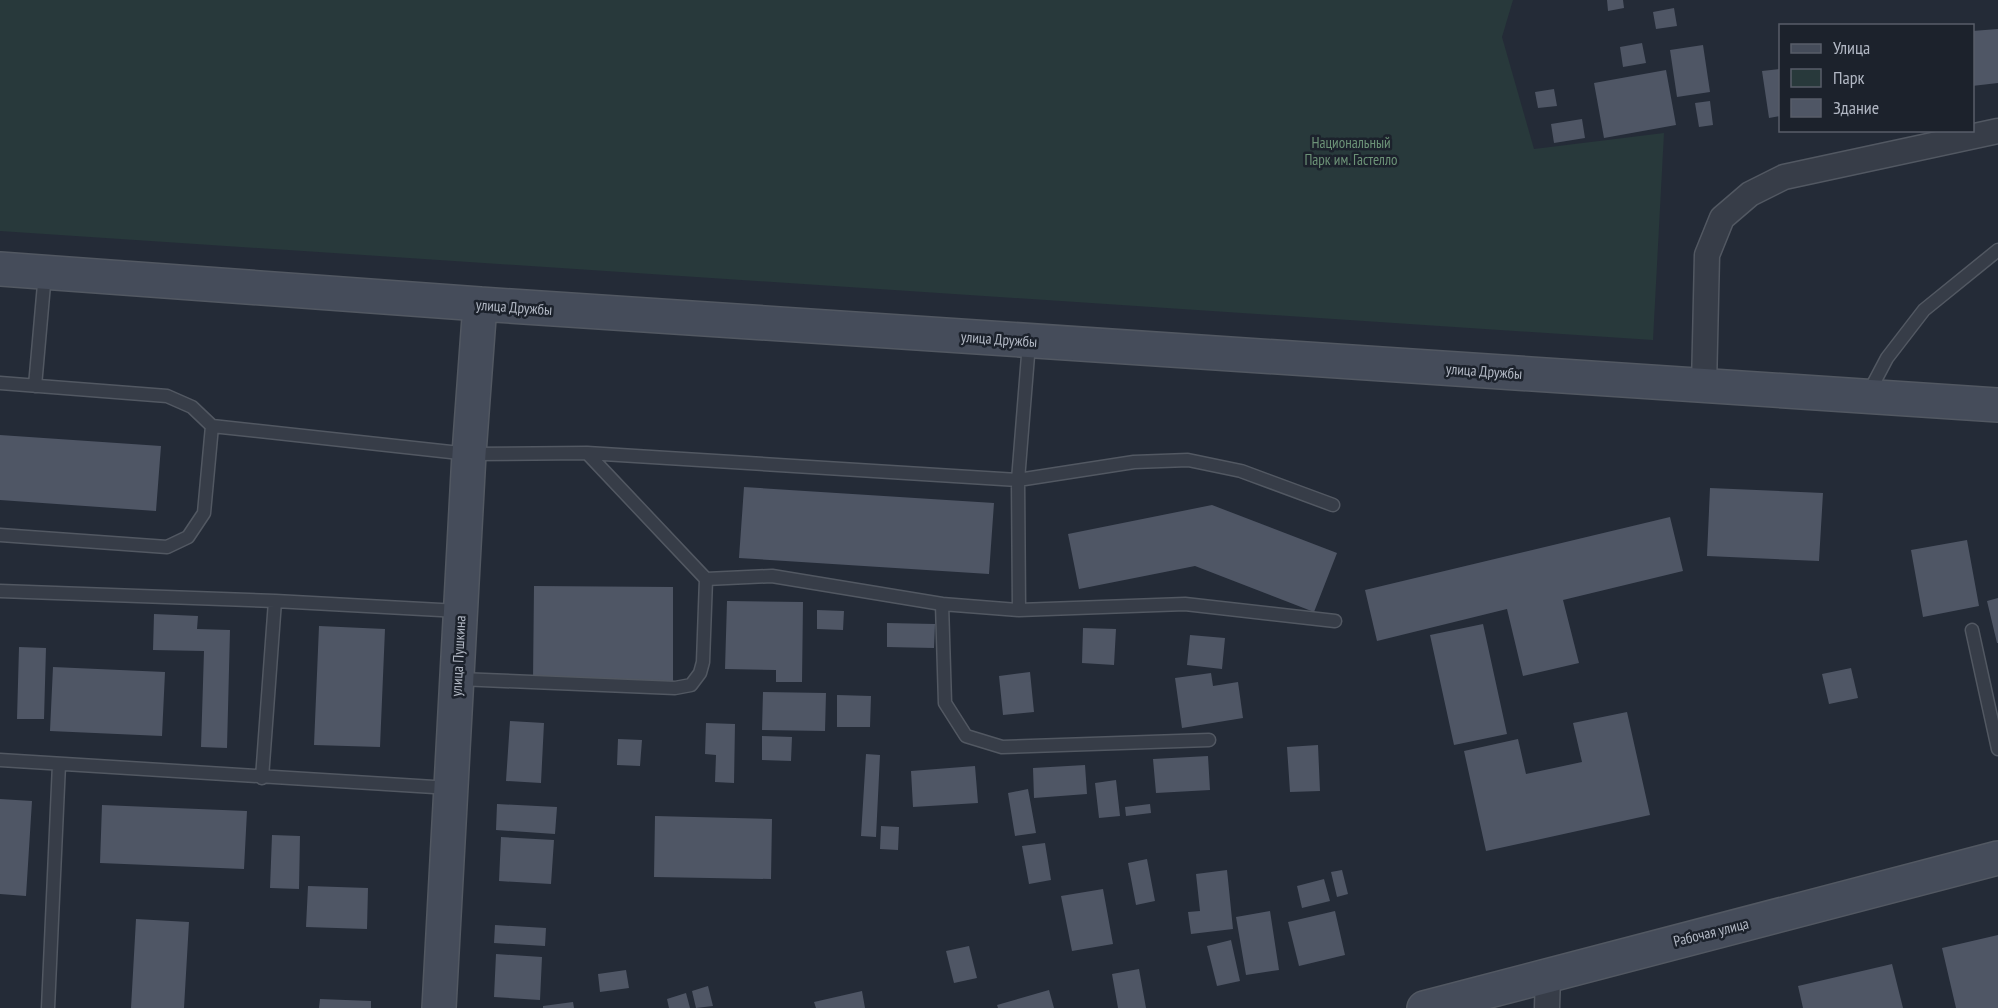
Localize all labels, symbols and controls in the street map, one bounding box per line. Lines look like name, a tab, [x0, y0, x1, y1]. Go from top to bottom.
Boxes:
legend	[1779, 24, 1974, 132]
text: Улица	[1833, 36, 1870, 59]
text: Парк	[1833, 66, 1864, 89]
text: Здание	[1833, 96, 1879, 119]
park label: Национальный Парк им. Гастелло	[1304, 133, 1398, 169]
street label: улица Дружбы	[475, 295, 553, 319]
street label: улица Дружбы	[960, 327, 1038, 351]
street label: улица Дружбы	[1445, 359, 1523, 383]
street label: улица Пушкина	[446, 615, 470, 697]
street label: Рабочая улица	[1671, 913, 1751, 951]

